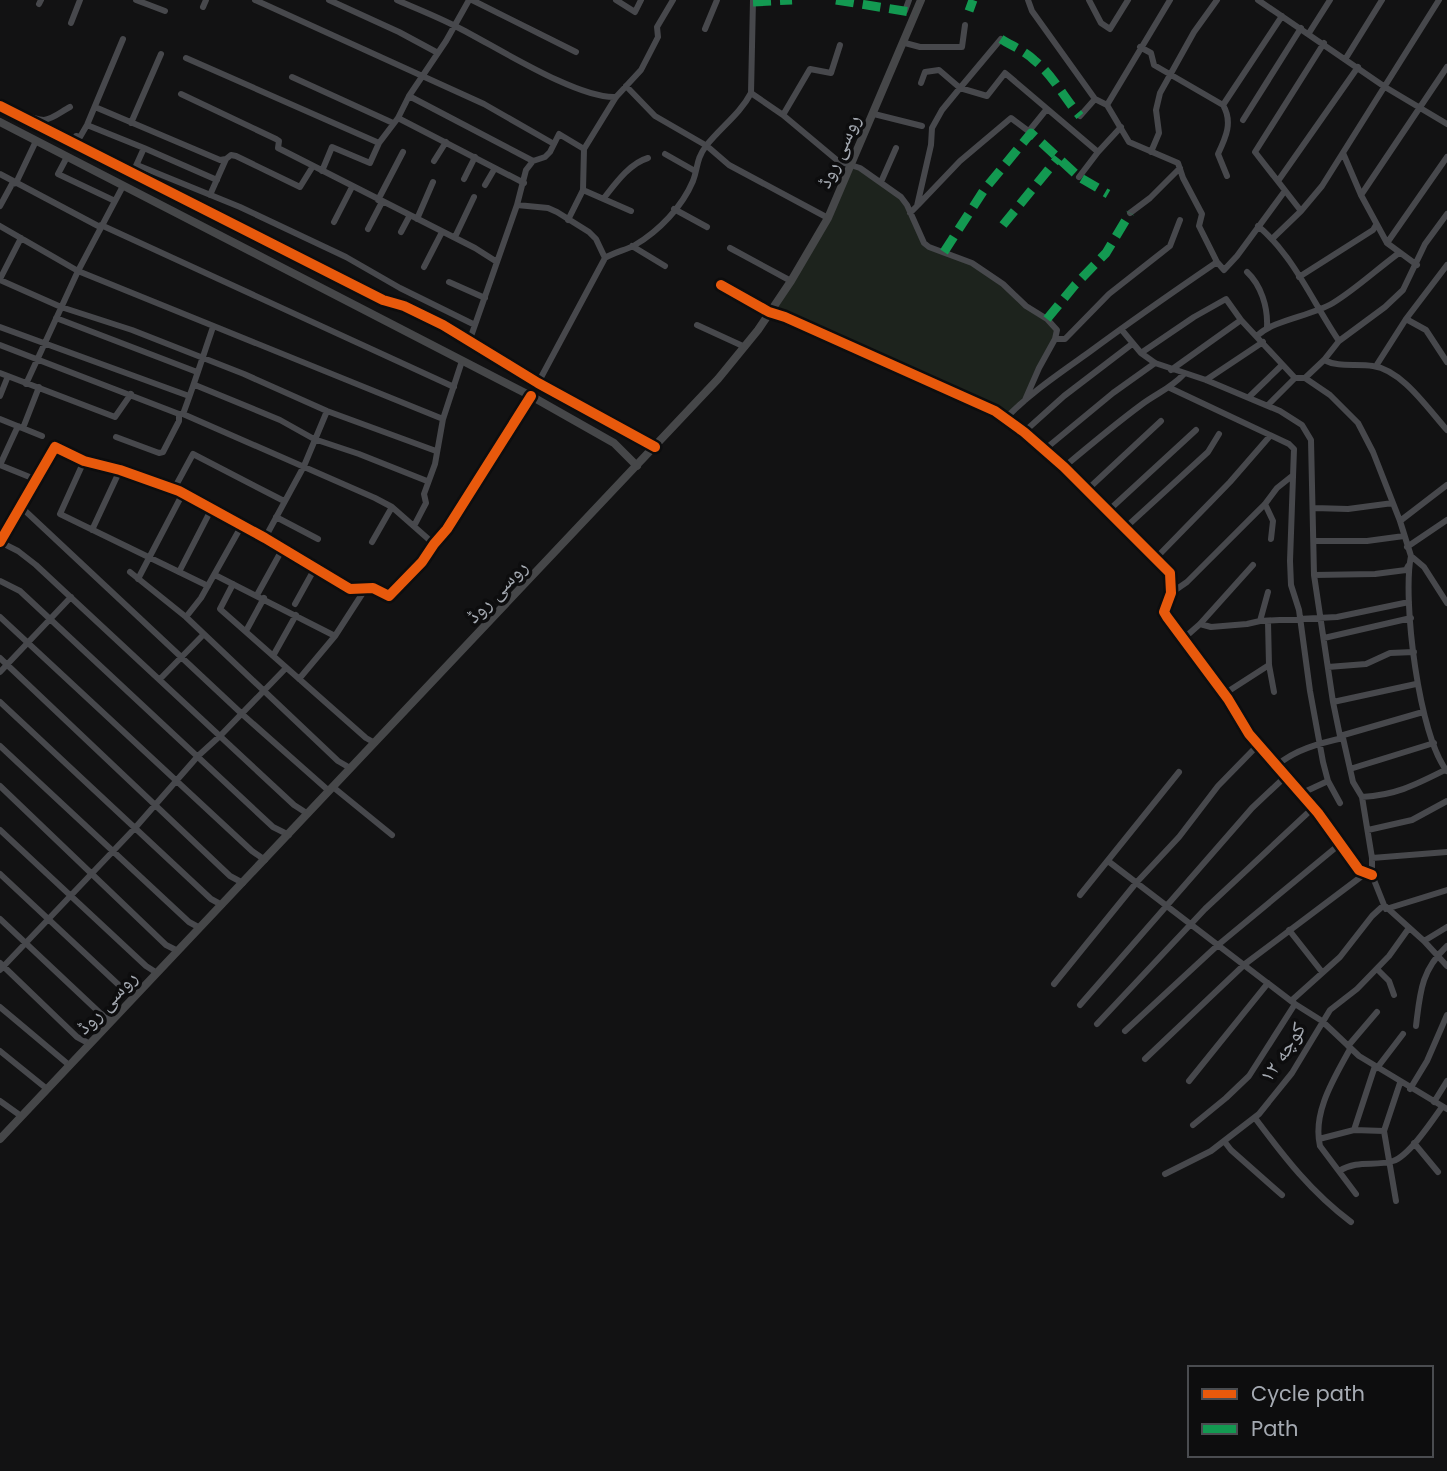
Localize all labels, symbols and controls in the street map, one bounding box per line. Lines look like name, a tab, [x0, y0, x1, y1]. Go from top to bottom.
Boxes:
street label: روسی روڈ	[809, 109, 867, 193]
street label: روسی روڈ	[458, 553, 534, 629]
street label: روسی روڈ	[69, 963, 143, 1041]
street label: کوچه ۱۲	[1252, 1016, 1312, 1088]
legend	[1188, 1366, 1433, 1457]
text: Cycle path	[1251, 1379, 1365, 1408]
text: Path	[1251, 1414, 1298, 1443]

